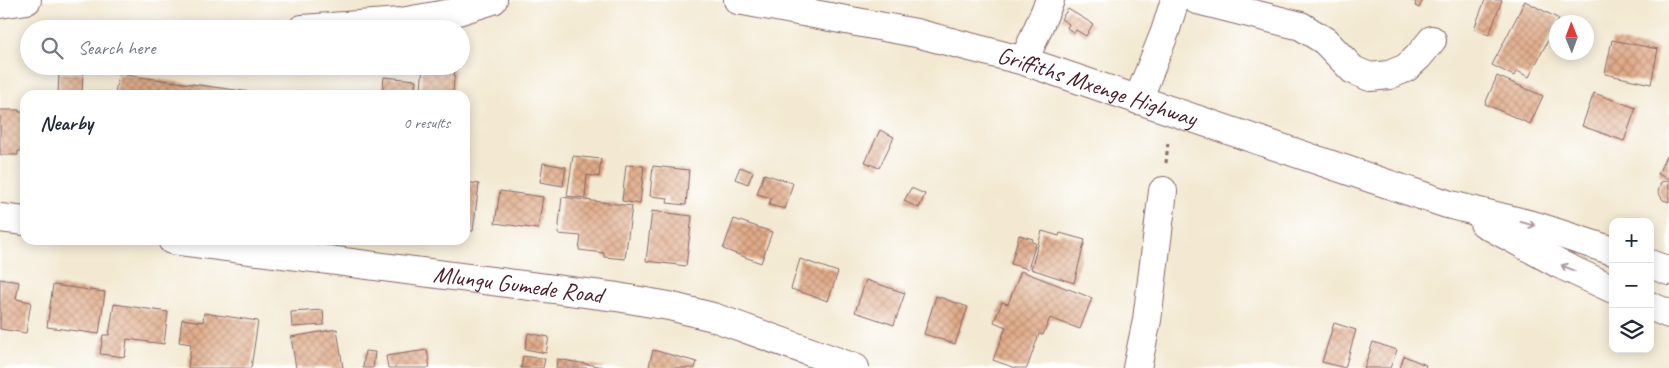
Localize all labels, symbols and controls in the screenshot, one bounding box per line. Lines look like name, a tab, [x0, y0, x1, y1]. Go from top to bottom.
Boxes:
north arrow	[1549, 15, 1594, 60]
search box	[20, 20, 470, 75]
icon: search	[38, 34, 66, 62]
text: Search here	[78, 36, 155, 60]
street label: Griffiths Mxenge Highway	[994, 40, 1203, 134]
text: Nearby	[40, 110, 93, 136]
text: 0 results	[403, 113, 450, 133]
map controls	[1609, 218, 1654, 353]
button: +	[1609, 218, 1654, 263]
one-way arrow	[1520, 220, 1536, 230]
street label: Mlungu Gumede Road	[432, 259, 608, 311]
one-way arrow	[1561, 263, 1576, 273]
button: −	[1609, 263, 1654, 308]
button: layers	[1609, 308, 1654, 353]

